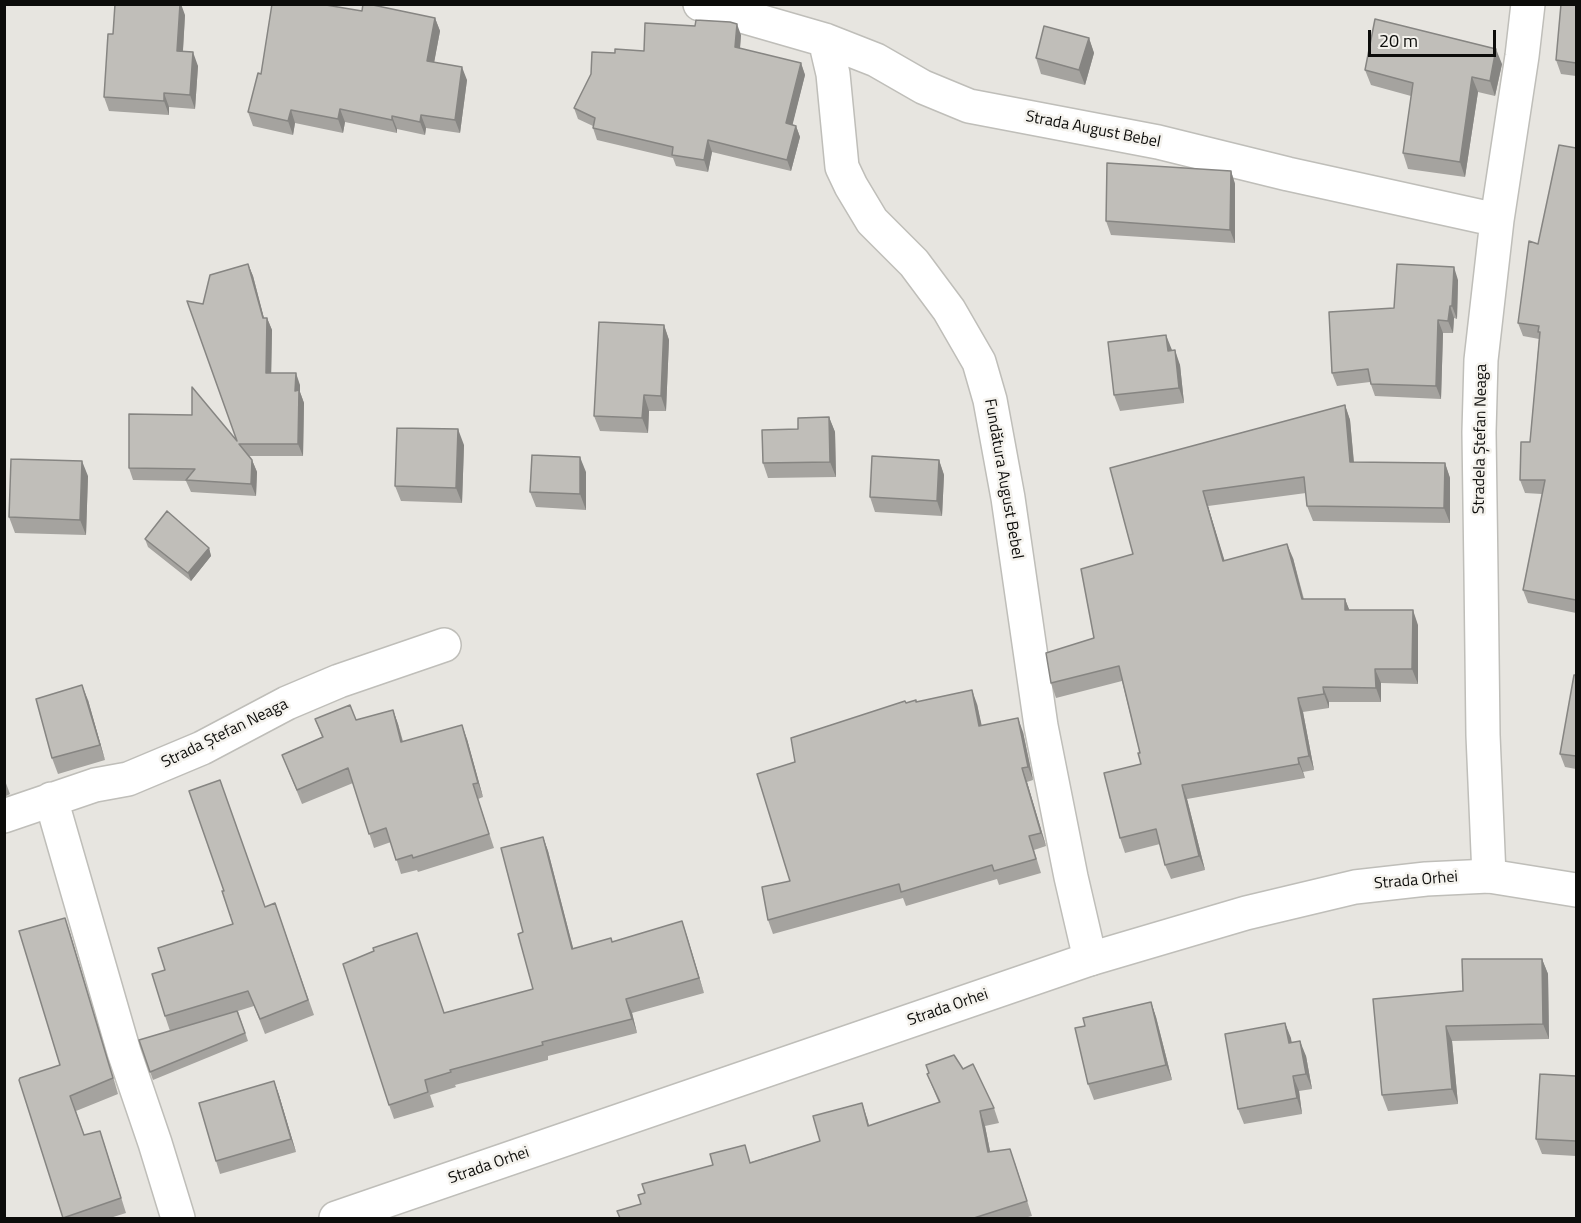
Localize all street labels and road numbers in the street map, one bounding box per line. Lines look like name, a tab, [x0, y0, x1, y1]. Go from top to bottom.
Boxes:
street label: Strada August Bebel	[1024, 107, 1162, 153]
street label: Stradela Ștefan Neaga	[1470, 364, 1492, 514]
street label: Fundătura August Bebel	[979, 397, 1027, 561]
street label: Strada Ștefan Neaga	[159, 695, 291, 773]
street label: Strada Orhei	[1373, 868, 1459, 894]
street label: Strada Orhei	[905, 985, 991, 1031]
street label: Strada Orhei	[446, 1143, 532, 1189]

